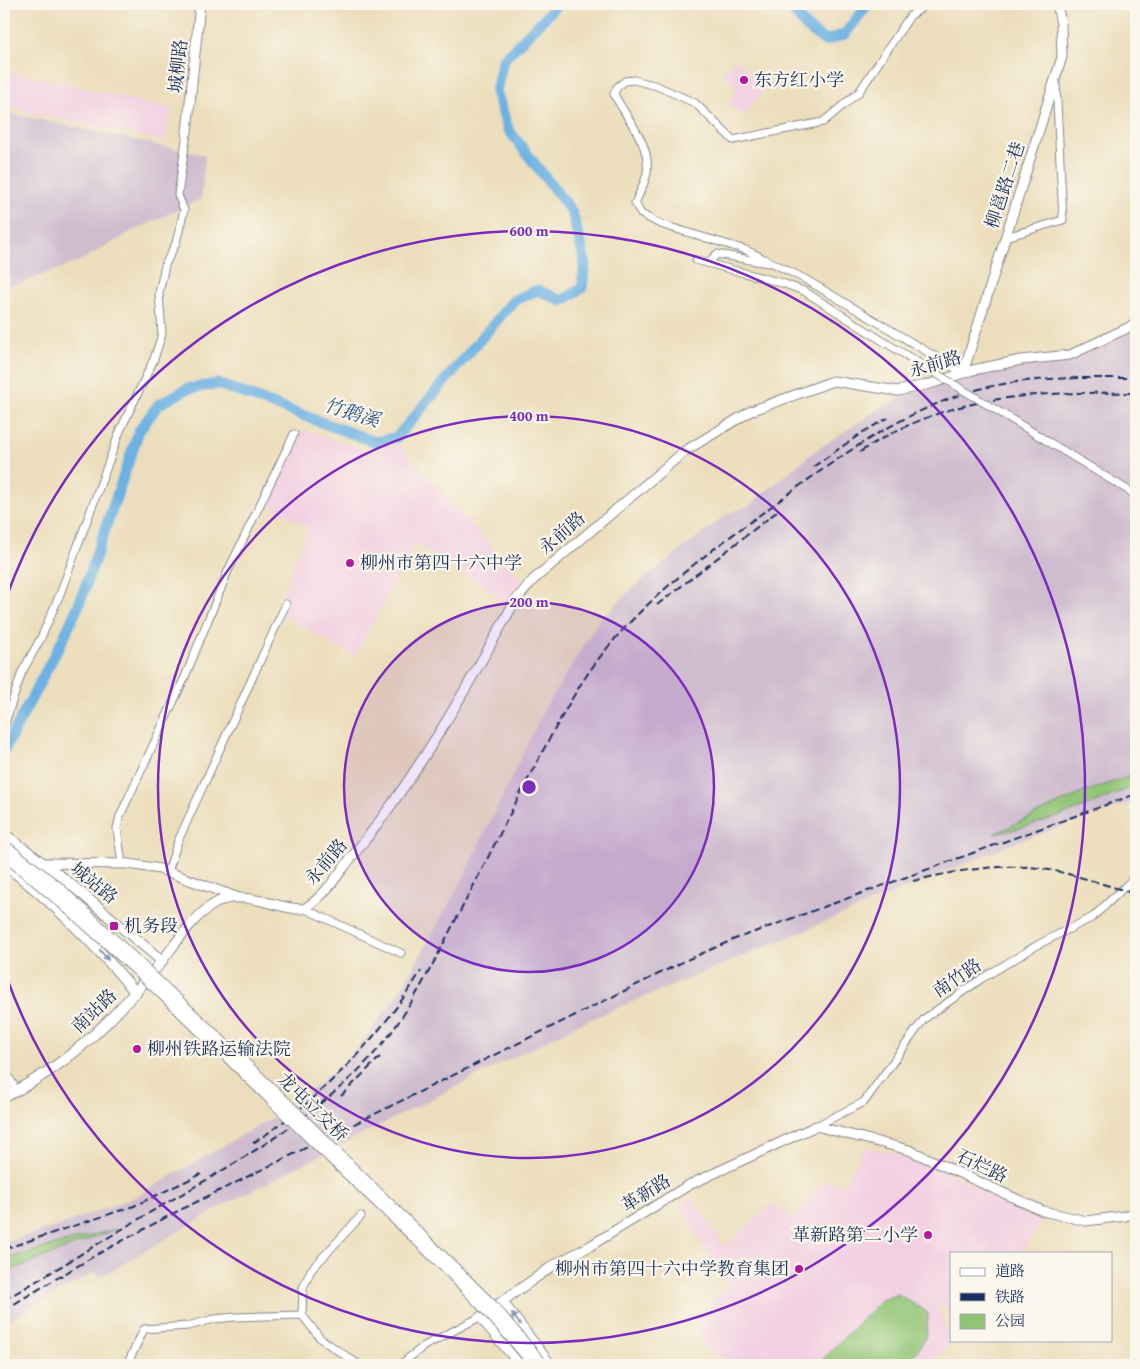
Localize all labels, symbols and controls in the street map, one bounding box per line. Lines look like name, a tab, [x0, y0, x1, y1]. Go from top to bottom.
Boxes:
street label: 城柳路	[161, 38, 194, 94]
place label: 东方红小学	[754, 66, 844, 93]
marker: 东方红小学	[738, 74, 750, 86]
street label: 柳邕路二巷	[978, 138, 1031, 232]
text: 600 m	[509, 220, 549, 241]
street label: 永前路	[905, 343, 965, 384]
water label: 竹鹅溪	[321, 390, 385, 434]
text: 400 m	[509, 405, 549, 426]
street label: 永前路	[532, 505, 591, 561]
place label: 柳州市第四十六中学	[360, 549, 522, 576]
marker: 柳州市第四十六中学	[344, 557, 356, 569]
text: 200 m	[509, 591, 549, 612]
centre of rings	[520, 778, 538, 796]
street label: 永前路	[298, 832, 353, 891]
street label: 城站路	[65, 855, 124, 910]
place label: 机务段	[124, 912, 178, 939]
marker: 机务段	[108, 920, 120, 932]
one-way arrow	[99, 948, 110, 961]
street label: 南竹路	[927, 951, 987, 1004]
street label: 南站路	[65, 982, 122, 1039]
place label: 柳州铁路运输法院	[147, 1035, 291, 1062]
marker: 柳州铁路运输法院	[131, 1043, 143, 1055]
street label: 龙屯立交桥	[272, 1066, 355, 1148]
street label: 石烂路	[952, 1142, 1012, 1189]
street label: 革新路	[616, 1167, 676, 1218]
place label: 革新路第二小学	[792, 1221, 918, 1248]
marker: 革新路第二小学	[922, 1229, 934, 1241]
legend	[950, 1252, 1112, 1342]
place label: 柳州市第四十六中学教育集团	[555, 1255, 789, 1282]
text: 道路	[995, 1260, 1025, 1281]
marker: 柳州市第四十六中学教育集团	[793, 1263, 805, 1275]
text: 铁路	[995, 1286, 1025, 1307]
text: 公园	[995, 1310, 1025, 1331]
one-way arrow	[511, 1312, 521, 1326]

